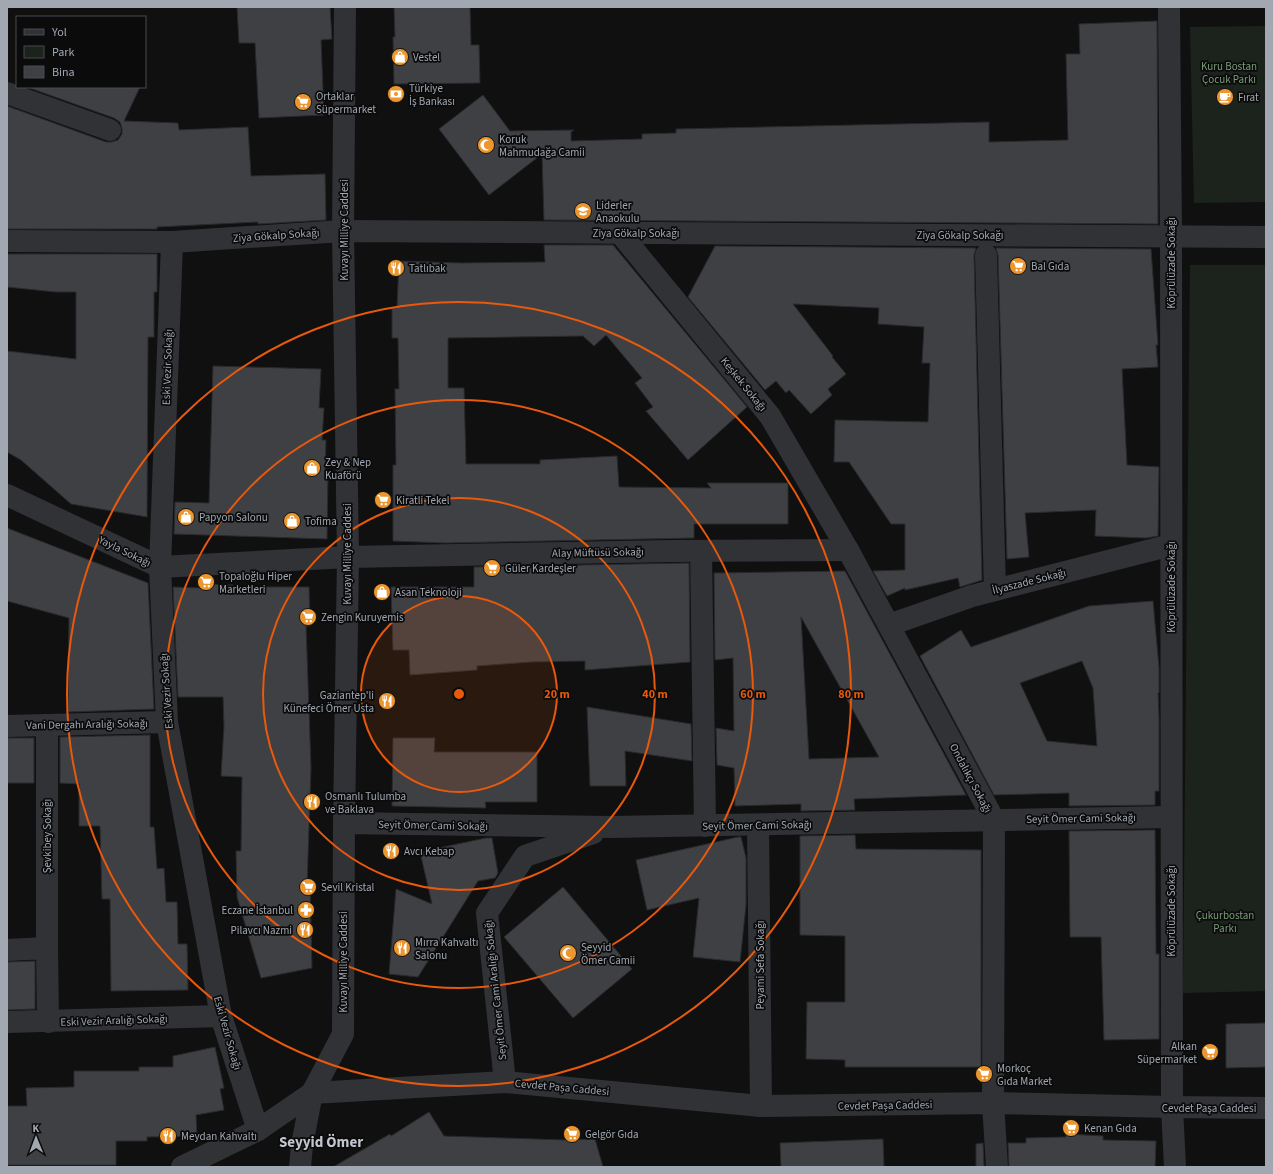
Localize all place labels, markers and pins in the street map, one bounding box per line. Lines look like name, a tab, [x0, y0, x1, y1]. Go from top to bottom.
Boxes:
shop icon: Vestel	[390, 47, 410, 67]
place label: Vestel	[413, 50, 440, 65]
place label: Türkiye İş Bankası	[409, 81, 455, 109]
bank icon: Türkiye İş Bankası	[386, 84, 406, 104]
cafe icon: Fırat	[1215, 87, 1235, 107]
place label: Ortaklar Süpermarket	[316, 89, 376, 117]
place label: Fırat	[1238, 90, 1259, 105]
supermarket icon: Ortaklar Süpermarket	[293, 92, 313, 112]
place label: Koruk Mahmudağa Camii	[499, 132, 585, 160]
mosque icon: Koruk Mahmudağa Camii	[476, 135, 496, 155]
place label: Liderler Anaokulu	[596, 198, 640, 226]
school or university icon: Liderler Anaokulu	[573, 201, 593, 221]
supermarket icon: Bal Gıda	[1008, 256, 1028, 276]
restaurant icon: Tatlıbak	[386, 258, 406, 278]
place label: Bal Gıda	[1031, 259, 1069, 274]
place label: Tatlıbak	[409, 261, 446, 276]
place label: Zey & Nep Kuaförü	[325, 455, 371, 483]
shop icon: Zey & Nep Kuaförü	[302, 458, 322, 478]
supermarket icon: Kiratli Tekel	[373, 490, 393, 510]
place label: Kiratli Tekel	[396, 493, 450, 508]
shop icon: Papyon Salonu	[176, 507, 196, 527]
place label: Papyon Salonu	[199, 510, 268, 525]
shop icon: Tofima	[282, 511, 302, 531]
place label: Tofima	[305, 514, 337, 529]
supermarket icon: Güler Kardeşler	[482, 558, 502, 578]
place label: Güler Kardeşler	[505, 561, 576, 576]
place label: Topaloğlu Hiper Marketleri	[219, 569, 292, 597]
supermarket icon: Topaloğlu Hiper Marketleri	[196, 572, 216, 592]
shop icon: Asan Teknoloji	[372, 582, 392, 602]
place label: Asan Teknoloji	[395, 585, 462, 600]
supermarket icon: Zengin Kuruyemis	[298, 607, 318, 627]
place label: Zengin Kuruyemis	[321, 610, 404, 625]
centre of rings	[452, 687, 466, 701]
place label: Gaziantep'li Künefeci Ömer Usta	[284, 688, 374, 716]
restaurant icon: Gaziantep'li Künefeci Ömer Usta	[377, 691, 397, 711]
place label: Osmanlı Tulumba ve Baklava	[325, 789, 406, 817]
restaurant icon: Osmanlı Tulumba ve Baklava	[302, 792, 322, 812]
restaurant icon: Avcı Kebap	[381, 841, 401, 861]
place label: Avcı Kebap	[404, 844, 454, 859]
supermarket icon: Sevil Kristal	[298, 877, 318, 897]
place label: Sevil Kristal	[321, 880, 375, 895]
pharmacy icon: Eczane İstanbul	[296, 900, 316, 920]
place label: Eczane İstanbul	[221, 903, 293, 918]
restaurant icon: Pilavcı Nazmi	[295, 920, 315, 940]
place label: Pilavcı Nazmi	[231, 923, 292, 938]
place label: Mırra Kahvaltı Salonu	[415, 935, 478, 963]
restaurant icon: Mırra Kahvaltı Salonu	[392, 938, 412, 958]
place label: Seyyid Ömer Camii	[581, 940, 635, 968]
mosque icon: Seyyid Ömer Camii	[558, 943, 578, 963]
place label: Alkan Süpermarket	[1137, 1039, 1197, 1067]
supermarket icon: Alkan Süpermarket	[1200, 1042, 1220, 1062]
place label: Morkoç Gıda Market	[997, 1061, 1052, 1089]
supermarket icon: Morkoç Gıda Market	[974, 1064, 994, 1084]
supermarket icon: Kenan Gıda	[1061, 1118, 1081, 1138]
place label: Kenan Gıda	[1084, 1121, 1137, 1136]
supermarket icon: Gelgör Gıda	[562, 1124, 582, 1144]
restaurant icon: Meydan Kahvaltı	[158, 1126, 178, 1146]
place label: Gelgör Gıda	[585, 1127, 639, 1142]
place label: Meydan Kahvaltı	[181, 1129, 257, 1144]

